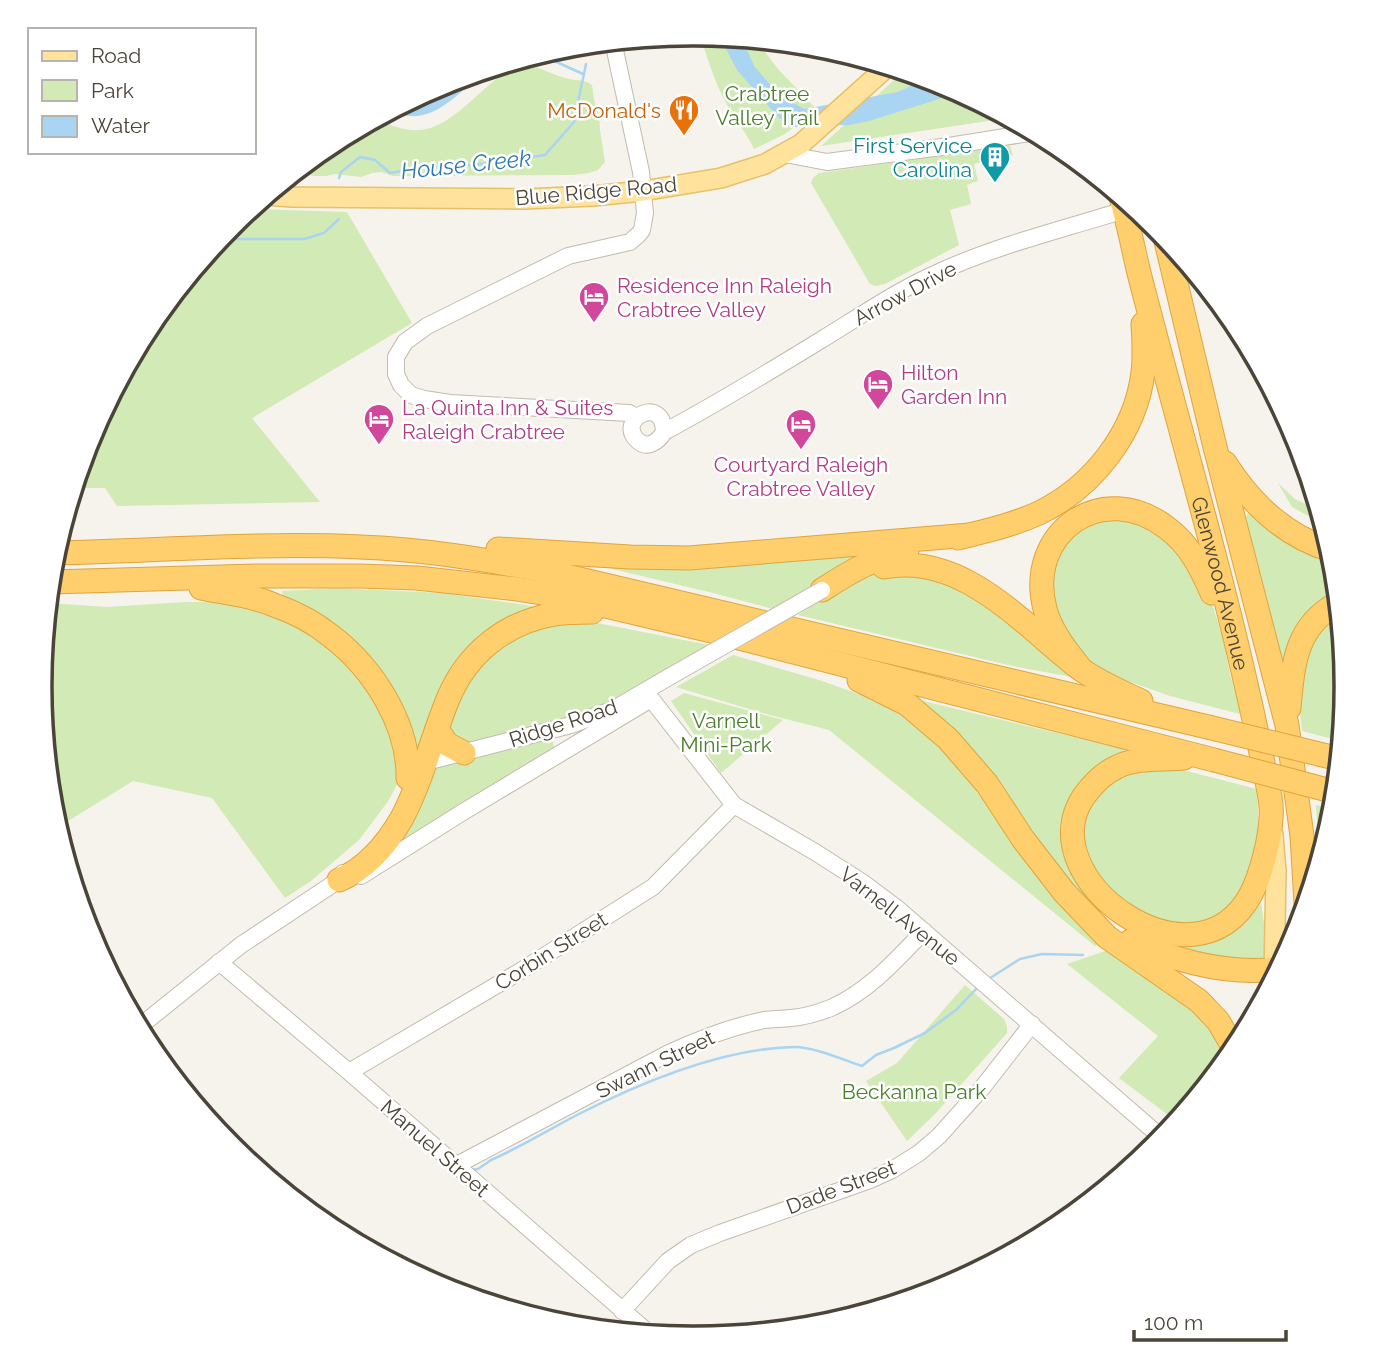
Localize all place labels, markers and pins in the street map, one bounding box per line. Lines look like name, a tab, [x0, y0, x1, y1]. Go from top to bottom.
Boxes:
restaurant icon: McDonald's	[667, 93, 701, 137]
place label: McDonald's	[547, 98, 661, 123]
place label: First Service Carolina	[853, 133, 972, 182]
building icon: First Service Carolina	[978, 140, 1012, 184]
place label: Residence Inn Raleigh Crabtree Valley	[617, 273, 832, 322]
hotel icon: Residence Inn Raleigh Crabtree Valley	[577, 280, 611, 324]
place label: Hilton Garden Inn	[901, 360, 1007, 409]
hotel icon: Hilton Garden Inn	[861, 367, 895, 411]
place label: La Quinta Inn & Suites Raleigh Crabtree	[402, 395, 613, 444]
hotel icon: La Quinta Inn & Suites Raleigh Crabtree	[362, 402, 396, 446]
hotel icon: Courtyard Raleigh Crabtree Valley	[784, 407, 818, 451]
place label: Courtyard Raleigh Crabtree Valley	[714, 452, 888, 501]

